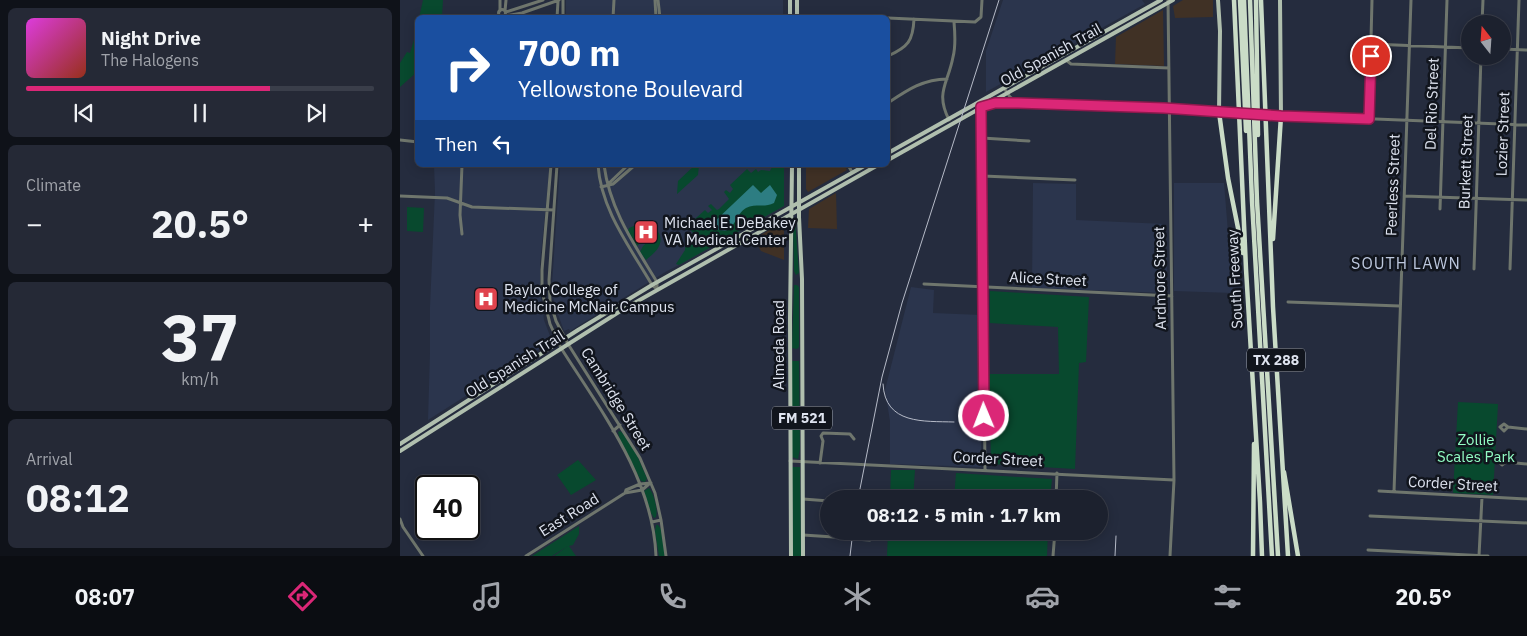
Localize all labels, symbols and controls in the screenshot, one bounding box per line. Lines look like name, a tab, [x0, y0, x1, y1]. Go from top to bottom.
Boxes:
north arrow	[1461, 15, 1511, 65]
map controls	[1461, 15, 1511, 65]
street label: Old Spanish Trail	[997, 19, 1105, 90]
text: Night Drive	[101, 26, 201, 50]
text: 700 m	[518, 30, 621, 76]
icon: right	[435, 35, 500, 100]
pin	[1350, 35, 1392, 77]
icon: arrive	[1357, 42, 1385, 70]
text: The Halogens	[101, 50, 199, 70]
street label: Del Rio Street	[1420, 57, 1443, 150]
text: Yellowstone Boulevard	[518, 74, 743, 103]
street label: Lozier Street	[1492, 91, 1513, 177]
icon: previous	[70, 99, 98, 127]
icon: pause	[186, 99, 214, 127]
icon: next	[302, 99, 330, 127]
street label: Burkett Street	[1454, 114, 1477, 210]
icon: left	[488, 130, 516, 158]
text: Then	[435, 132, 478, 156]
street label: Peerless Street	[1381, 134, 1404, 236]
text: Climate	[26, 175, 81, 195]
text: 20.5°	[151, 199, 249, 248]
text: −	[26, 205, 43, 242]
text: +	[357, 205, 374, 242]
place label: Michael E. DeBakey VA Medical Center	[664, 213, 796, 249]
hospital icon: Michael E. DeBakey VA Medical Center	[633, 219, 659, 245]
street label: Ardmore Street	[1149, 226, 1170, 330]
street label: South Freeway	[1222, 228, 1247, 329]
district label: SOUTH LAWN	[1351, 253, 1461, 273]
street label: Alice Street	[1009, 267, 1087, 290]
place label: Baylor College of Medicine McNair Campus	[504, 280, 675, 316]
hospital icon: Baylor College of Medicine McNair Campus	[473, 286, 499, 312]
text: 37	[161, 294, 239, 379]
street label: Almeda Road	[769, 300, 788, 390]
street label: Old Spanish Trail	[462, 326, 568, 402]
street label: Cambridge Street	[577, 344, 656, 454]
road number: TX 288	[1247, 348, 1305, 372]
text: km/h	[181, 369, 219, 389]
position arrow	[957, 389, 1009, 441]
road number: FM 521	[772, 406, 832, 429]
park label: Zollie Scales Park	[1437, 430, 1515, 466]
street label: Corder Street	[952, 447, 1044, 470]
text: Arrival	[26, 449, 73, 469]
street label: Corder Street	[1407, 472, 1499, 495]
text: 08:12	[26, 473, 130, 522]
speed limit sign: 40	[415, 475, 480, 540]
street label: East Road	[535, 489, 602, 540]
text: 08:12 · 5 min · 1.7 km	[867, 503, 1061, 527]
icon: directions	[285, 579, 320, 614]
icon: music	[470, 579, 505, 614]
icon: phone	[655, 579, 690, 614]
icon: climate	[840, 579, 875, 614]
icon: car	[1025, 579, 1060, 614]
icon: filters	[1210, 579, 1245, 614]
text: 08:07	[75, 582, 135, 611]
text: 20.5°	[1395, 582, 1452, 611]

